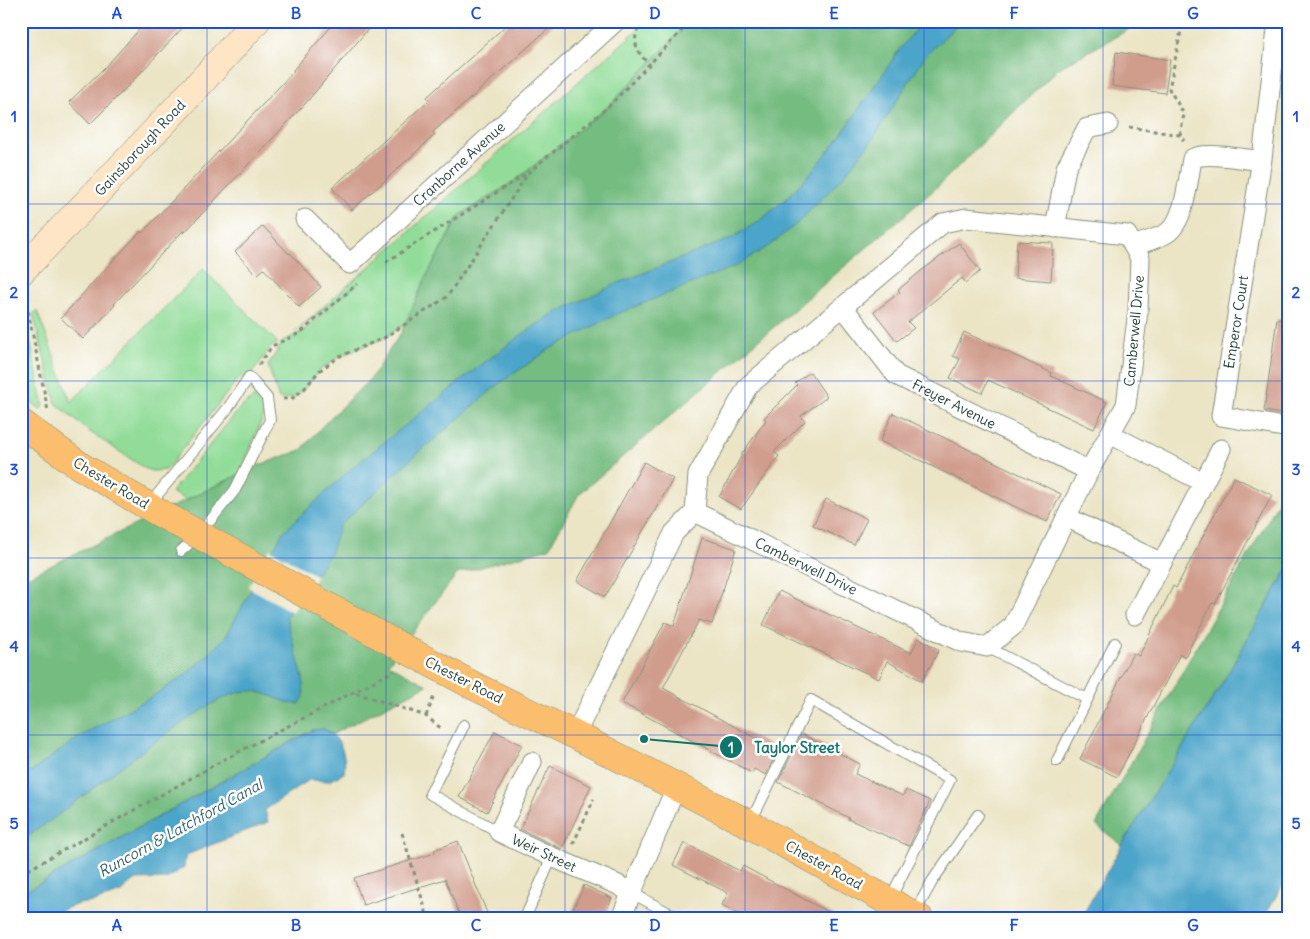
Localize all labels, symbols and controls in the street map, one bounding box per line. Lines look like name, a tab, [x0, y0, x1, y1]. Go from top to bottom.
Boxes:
text: A	[112, 3, 122, 23]
text: B	[291, 3, 302, 23]
text: C	[471, 3, 482, 23]
text: D	[649, 3, 661, 23]
text: E	[829, 3, 839, 23]
text: F	[1009, 3, 1019, 23]
text: G	[1187, 3, 1199, 23]
street label: Gainsborough Road	[91, 96, 189, 200]
text: 1	[11, 106, 17, 126]
text: 1	[1293, 106, 1299, 126]
street label: Cranborne Avenue	[409, 118, 509, 210]
street label: Emperor Court	[1220, 274, 1252, 370]
street label: Camberwell Drive	[1120, 275, 1148, 387]
text: 2	[10, 282, 19, 302]
text: 2	[1292, 282, 1301, 302]
street label: Freyer Avenue	[909, 375, 999, 433]
street label: Chester Road	[70, 453, 152, 513]
text: 3	[9, 459, 19, 479]
text: 3	[1291, 459, 1301, 479]
street label: Camberwell Drive	[752, 533, 860, 599]
text: 4	[9, 636, 19, 656]
text: 4	[1291, 636, 1301, 656]
street label: Chester Road	[422, 653, 506, 707]
callout: Taylor Street	[719, 732, 849, 762]
text: 1	[728, 738, 734, 757]
text: Taylor Street	[754, 738, 841, 758]
water label: Runcorn & Latchford Canal	[95, 774, 268, 881]
text: 5	[9, 813, 19, 833]
text: 5	[1291, 813, 1301, 833]
street label: Weir Street	[509, 830, 579, 876]
street label: Chester Road	[782, 836, 866, 894]
text: A	[112, 915, 122, 935]
text: B	[291, 915, 302, 935]
text: C	[471, 915, 482, 935]
text: D	[649, 915, 661, 935]
text: E	[829, 915, 839, 935]
text: F	[1009, 915, 1019, 935]
text: G	[1187, 915, 1199, 935]

